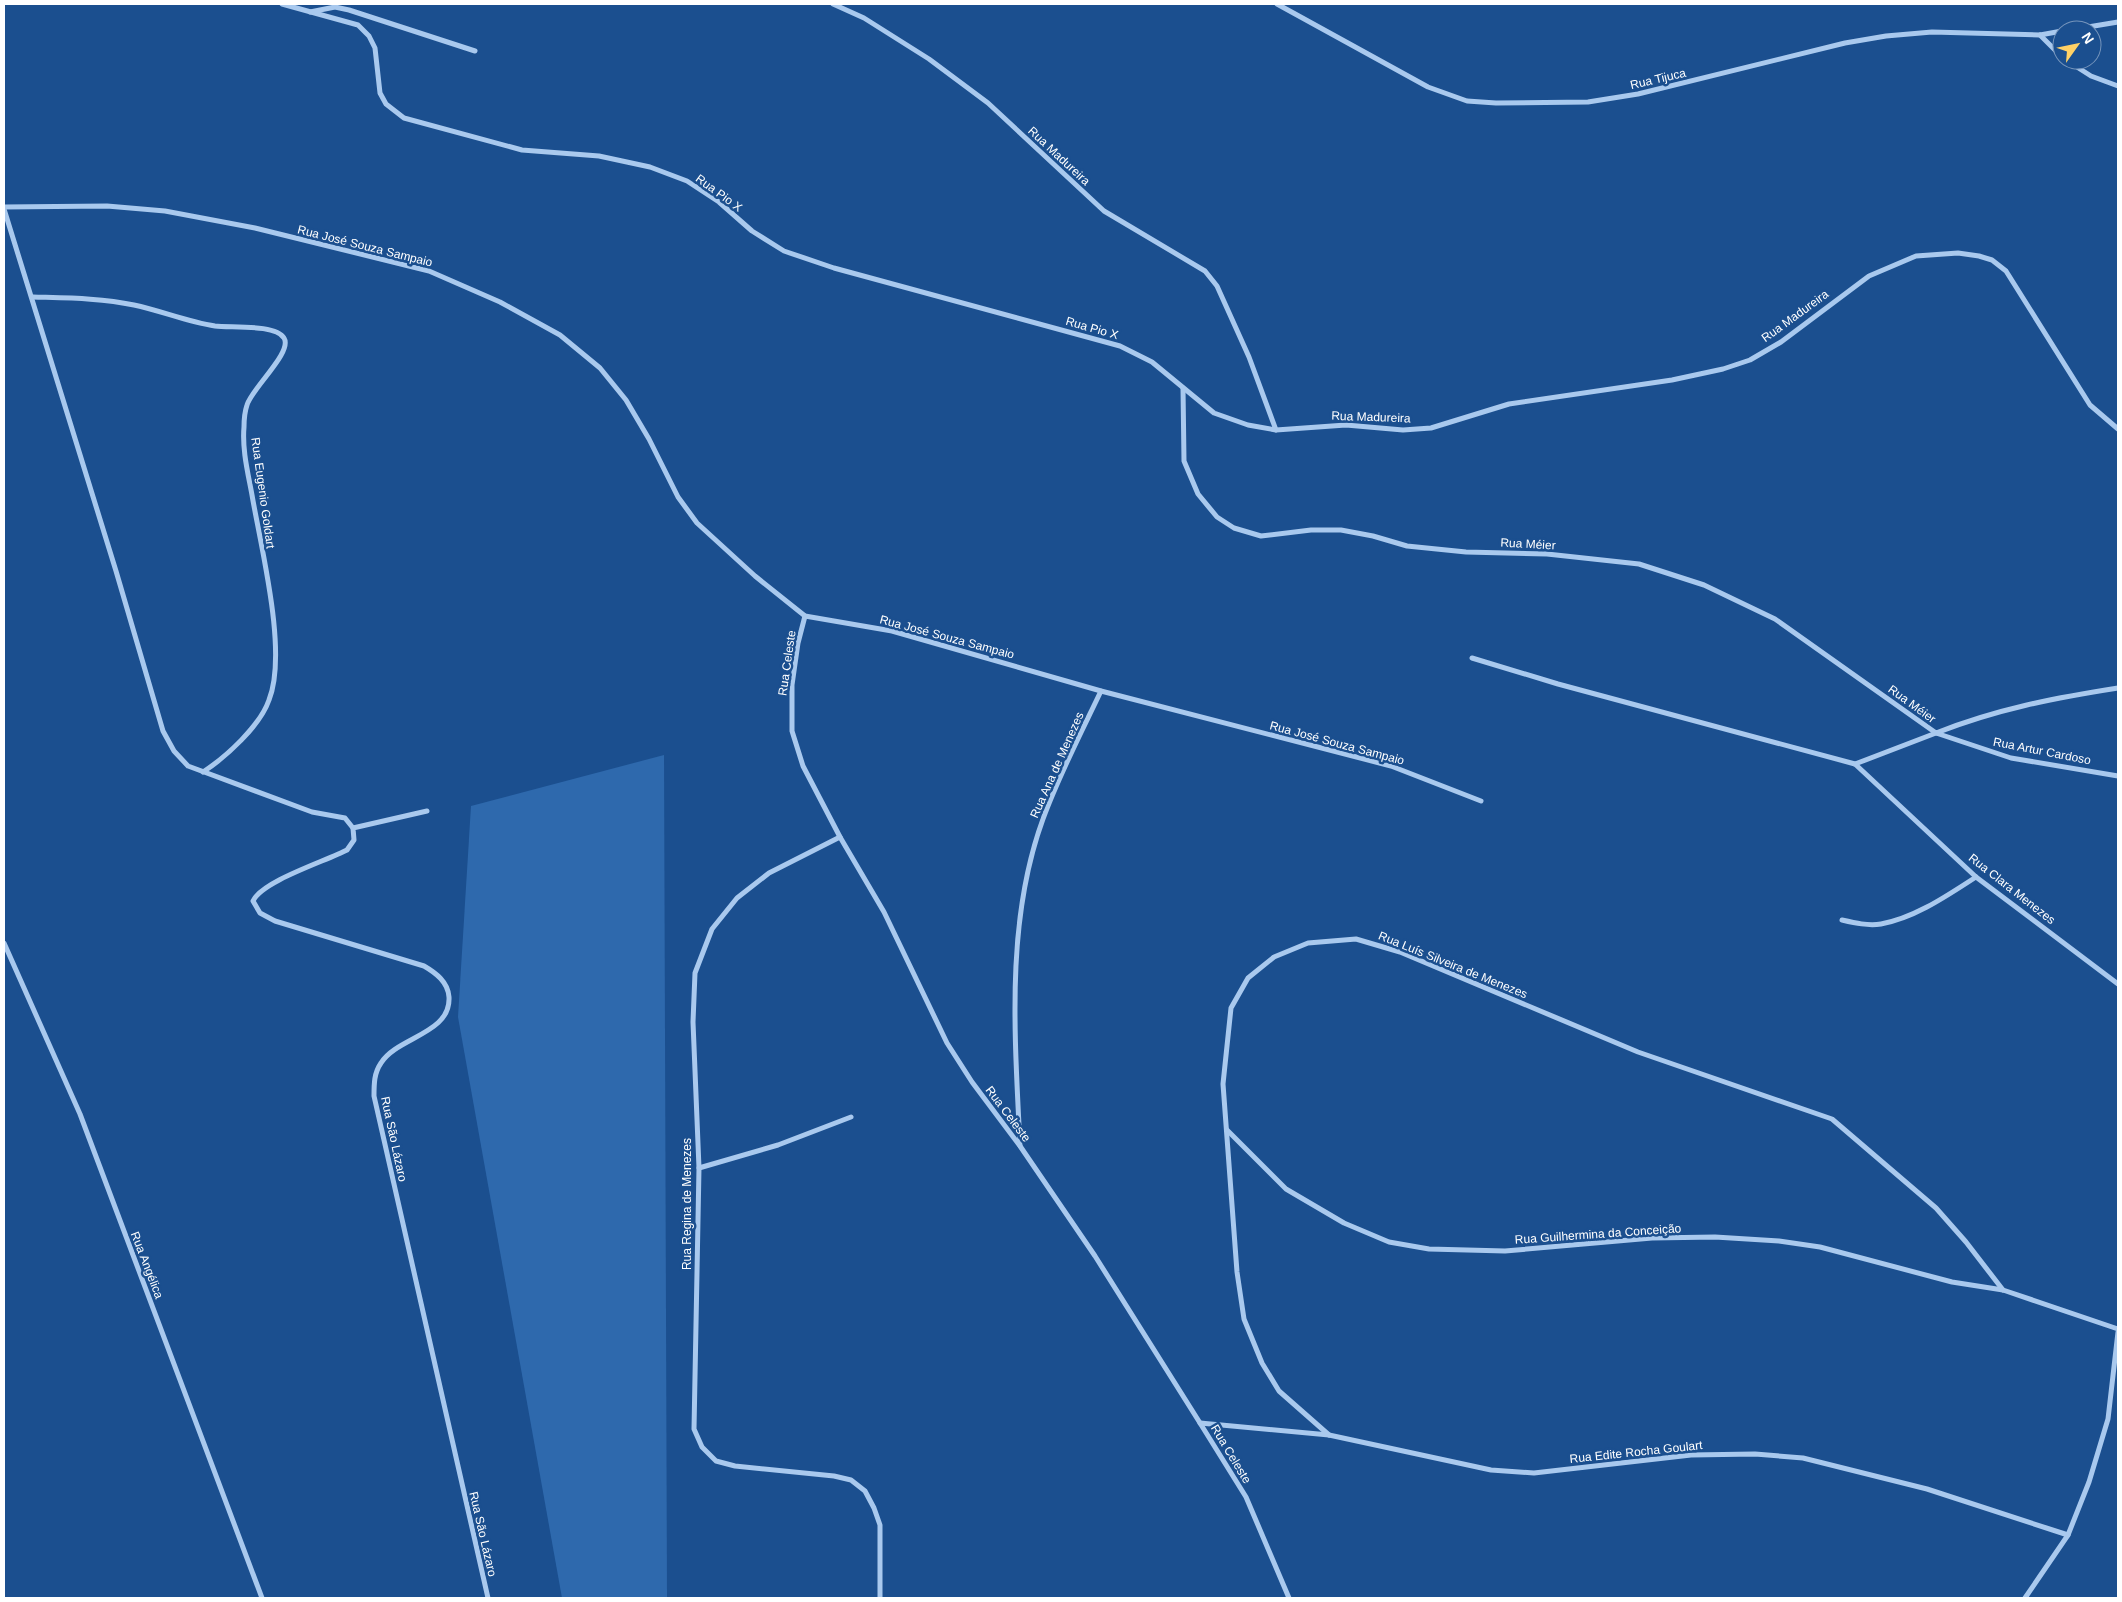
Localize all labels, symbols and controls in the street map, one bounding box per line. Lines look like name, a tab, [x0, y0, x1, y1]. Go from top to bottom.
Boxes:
north arrow	[2052, 20, 2102, 70]
text: N	[2078, 29, 2097, 47]
street label: Rua Tijuca	[1629, 66, 1688, 92]
street label: Rua Madureira	[1025, 124, 1093, 188]
street label: Rua Pio X	[693, 171, 745, 215]
street label: Rua José Souza Sampaio	[296, 222, 434, 270]
street label: Rua Madureira	[1759, 287, 1831, 345]
street label: Rua Pio X	[1064, 314, 1120, 342]
street label: Rua Madureira	[1331, 409, 1411, 425]
street label: Rua Eugenio Goldart	[248, 437, 278, 550]
street label: Rua Méier	[1500, 536, 1556, 552]
street label: Rua José Souza Sampaio	[878, 612, 1016, 662]
street label: Rua Celeste	[775, 629, 799, 697]
street label: Rua Méier	[1885, 682, 1939, 726]
street label: Rua Ana de Menezes	[1027, 710, 1087, 820]
street label: Rua José Souza Sampaio	[1268, 718, 1406, 768]
street label: Rua Artur Cardoso	[1992, 735, 2092, 767]
street label: Rua Clara Menezes	[1966, 851, 2058, 927]
street label: Rua Luís Silveira de Menezes	[1376, 929, 1530, 1001]
street label: Rua Celeste	[983, 1083, 1034, 1145]
street label: Rua São Lázaro	[378, 1095, 410, 1183]
street label: Rua Regina de Menezes	[680, 1138, 694, 1270]
street label: Rua Guilhermina da Conceição	[1514, 1221, 1682, 1247]
street label: Rua Angélica	[128, 1229, 166, 1301]
street label: Rua Celeste	[1208, 1422, 1254, 1486]
street label: Rua Edite Rocha Goulart	[1569, 1438, 1704, 1466]
street label: Rua São Lázaro	[466, 1490, 500, 1578]

